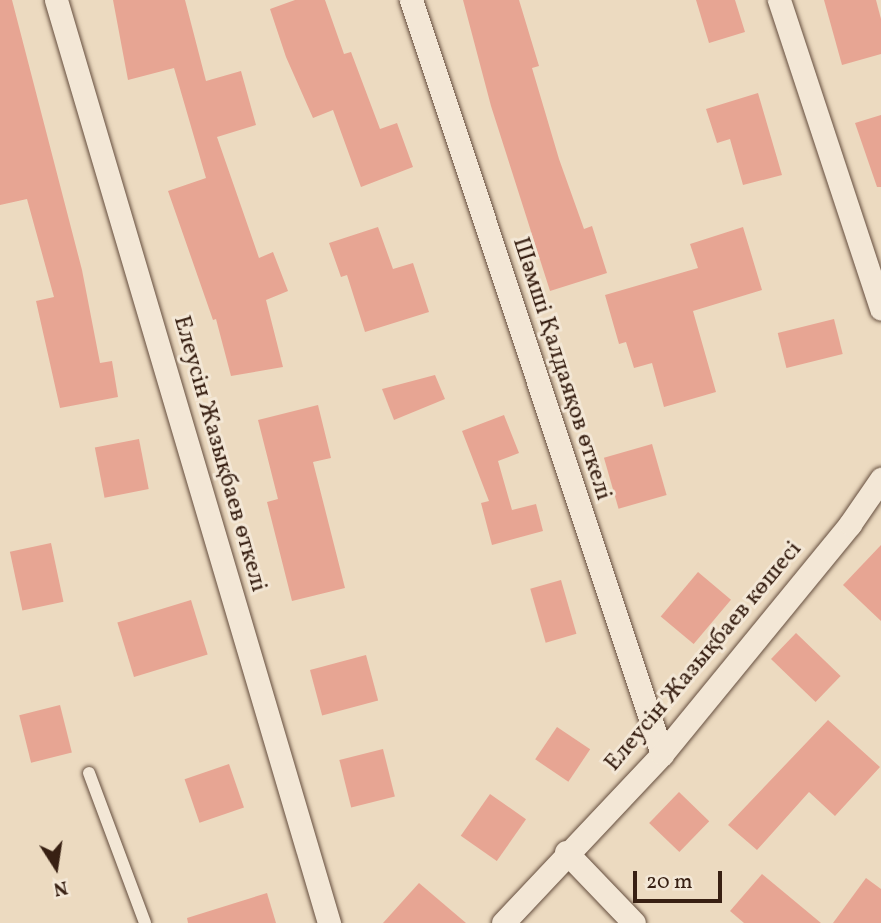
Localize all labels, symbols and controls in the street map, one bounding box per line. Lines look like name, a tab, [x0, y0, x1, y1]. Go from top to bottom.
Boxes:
street label: Шәмші Қалдаяқов өткелі	[505, 234, 617, 504]
street label: Елеусін Жазықбаев өткелі	[166, 313, 272, 595]
street label: Елеусін Жазықбаев көшесі	[599, 536, 809, 778]
north arrow	[21, 832, 91, 902]
scale bar	[636, 856, 725, 900]
text: 20 m	[646, 868, 692, 897]
text: N	[51, 873, 70, 902]

